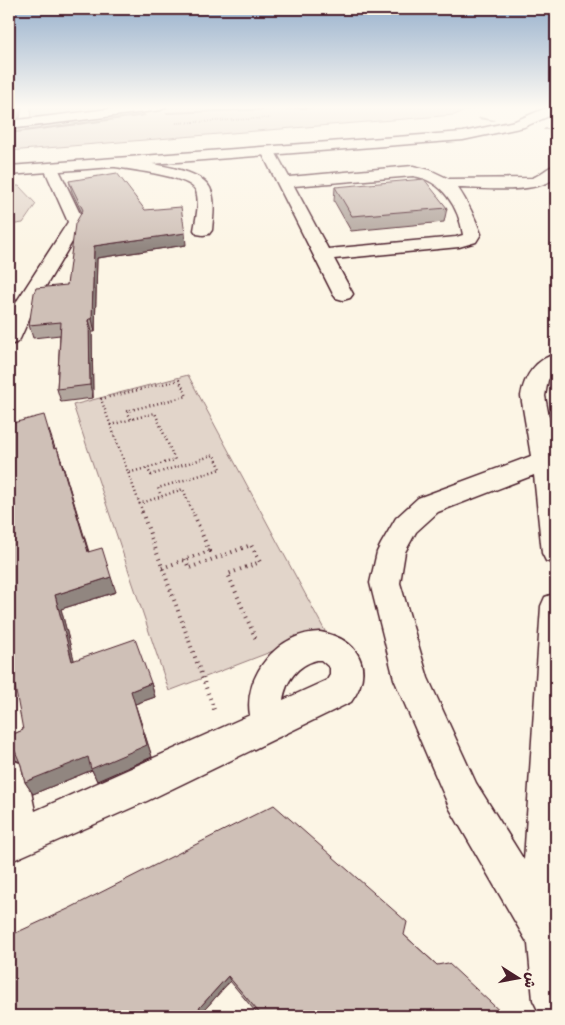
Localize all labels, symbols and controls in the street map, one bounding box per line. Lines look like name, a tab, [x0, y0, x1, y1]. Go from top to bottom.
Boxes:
north arrow	[492, 952, 542, 1002]
text: ش	[520, 971, 540, 990]

